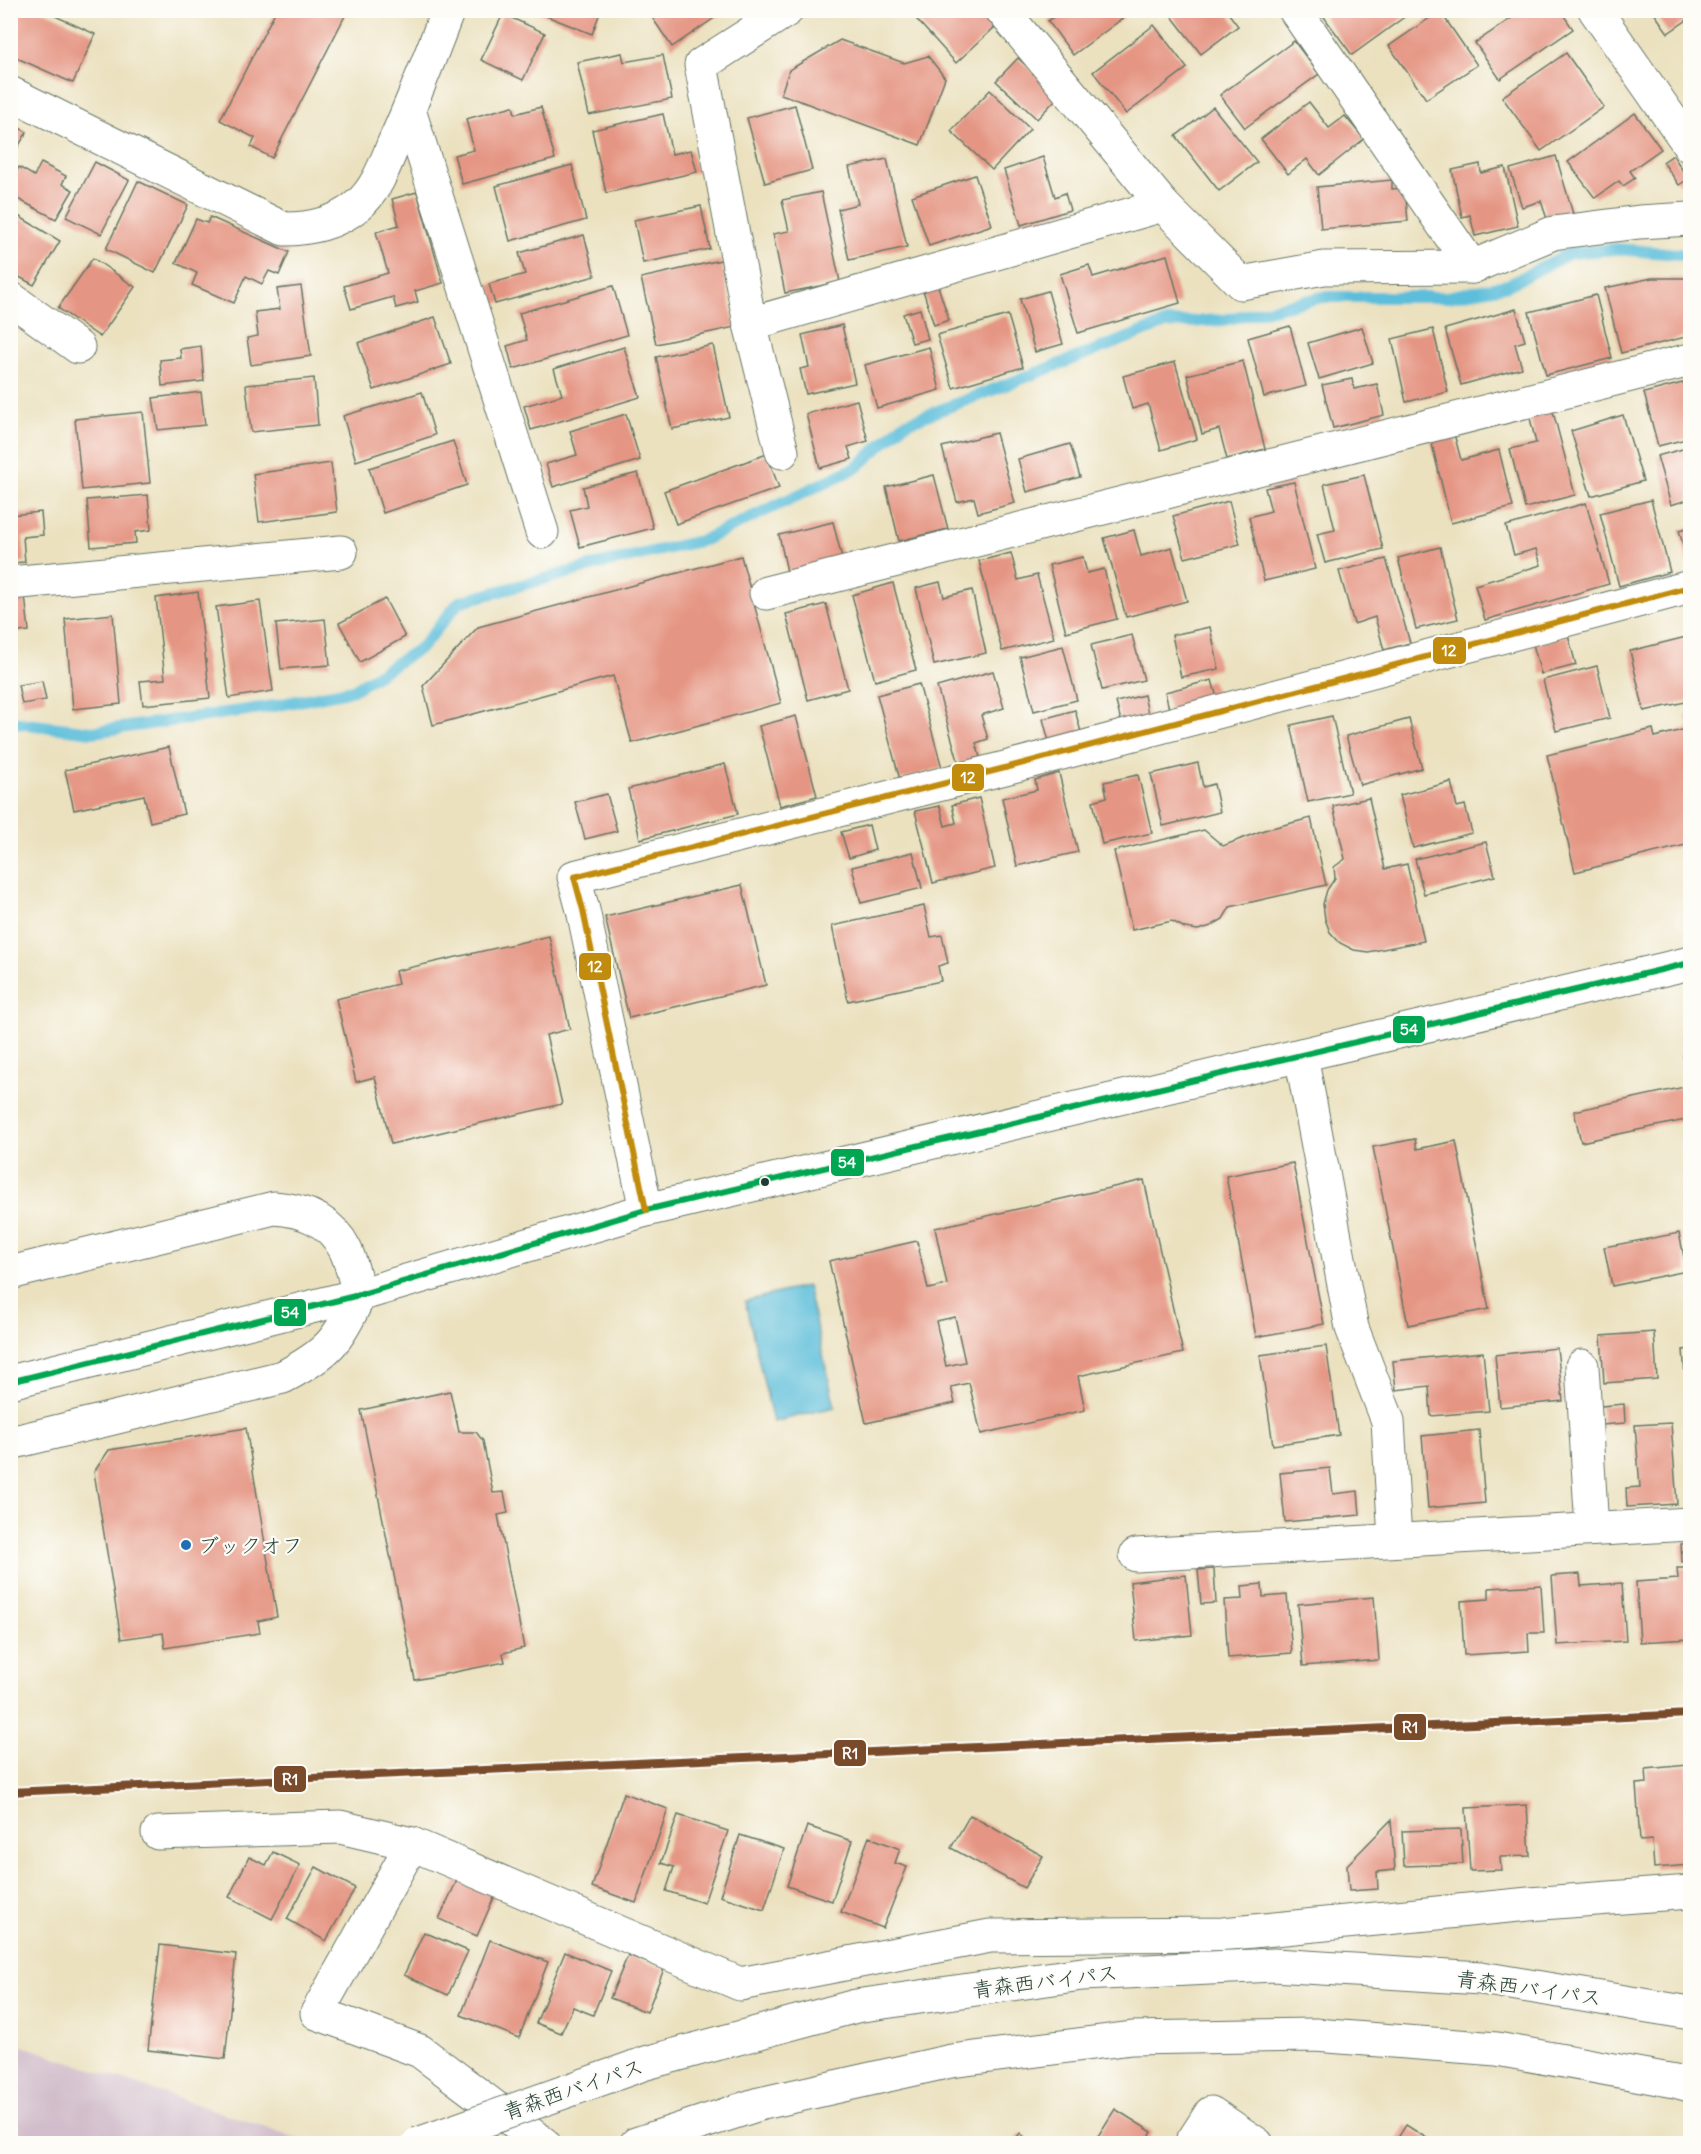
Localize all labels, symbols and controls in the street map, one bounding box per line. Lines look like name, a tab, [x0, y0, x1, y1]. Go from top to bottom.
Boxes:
line badge: 12	[1432, 636, 1467, 665]
text: 12	[1441, 640, 1457, 660]
line badge: 12	[951, 763, 985, 792]
text: 12	[960, 767, 976, 787]
line badge: 12	[578, 952, 612, 981]
text: 12	[587, 956, 603, 976]
line badge: 54	[1392, 1015, 1426, 1044]
text: 54	[1400, 1019, 1418, 1039]
line badge: 54	[830, 1148, 865, 1177]
text: 54	[838, 1152, 856, 1172]
unlabelled marker	[759, 1176, 771, 1188]
line badge: 54	[273, 1298, 307, 1327]
text: 54	[281, 1302, 299, 1322]
place label: ブックオフ	[198, 1532, 303, 1559]
marker: ブックオフ	[179, 1538, 193, 1552]
line badge: R1	[1393, 1713, 1427, 1741]
text: R1	[1402, 1717, 1418, 1737]
line badge: R1	[833, 1739, 867, 1767]
text: R1	[842, 1743, 858, 1763]
line badge: R1	[273, 1765, 307, 1793]
text: R1	[282, 1769, 298, 1789]
street label: 青森西バイパス	[971, 1959, 1119, 2003]
street label: 青森西バイパス	[1455, 1964, 1603, 2012]
street label: 青森西バイパス	[499, 2052, 647, 2126]

